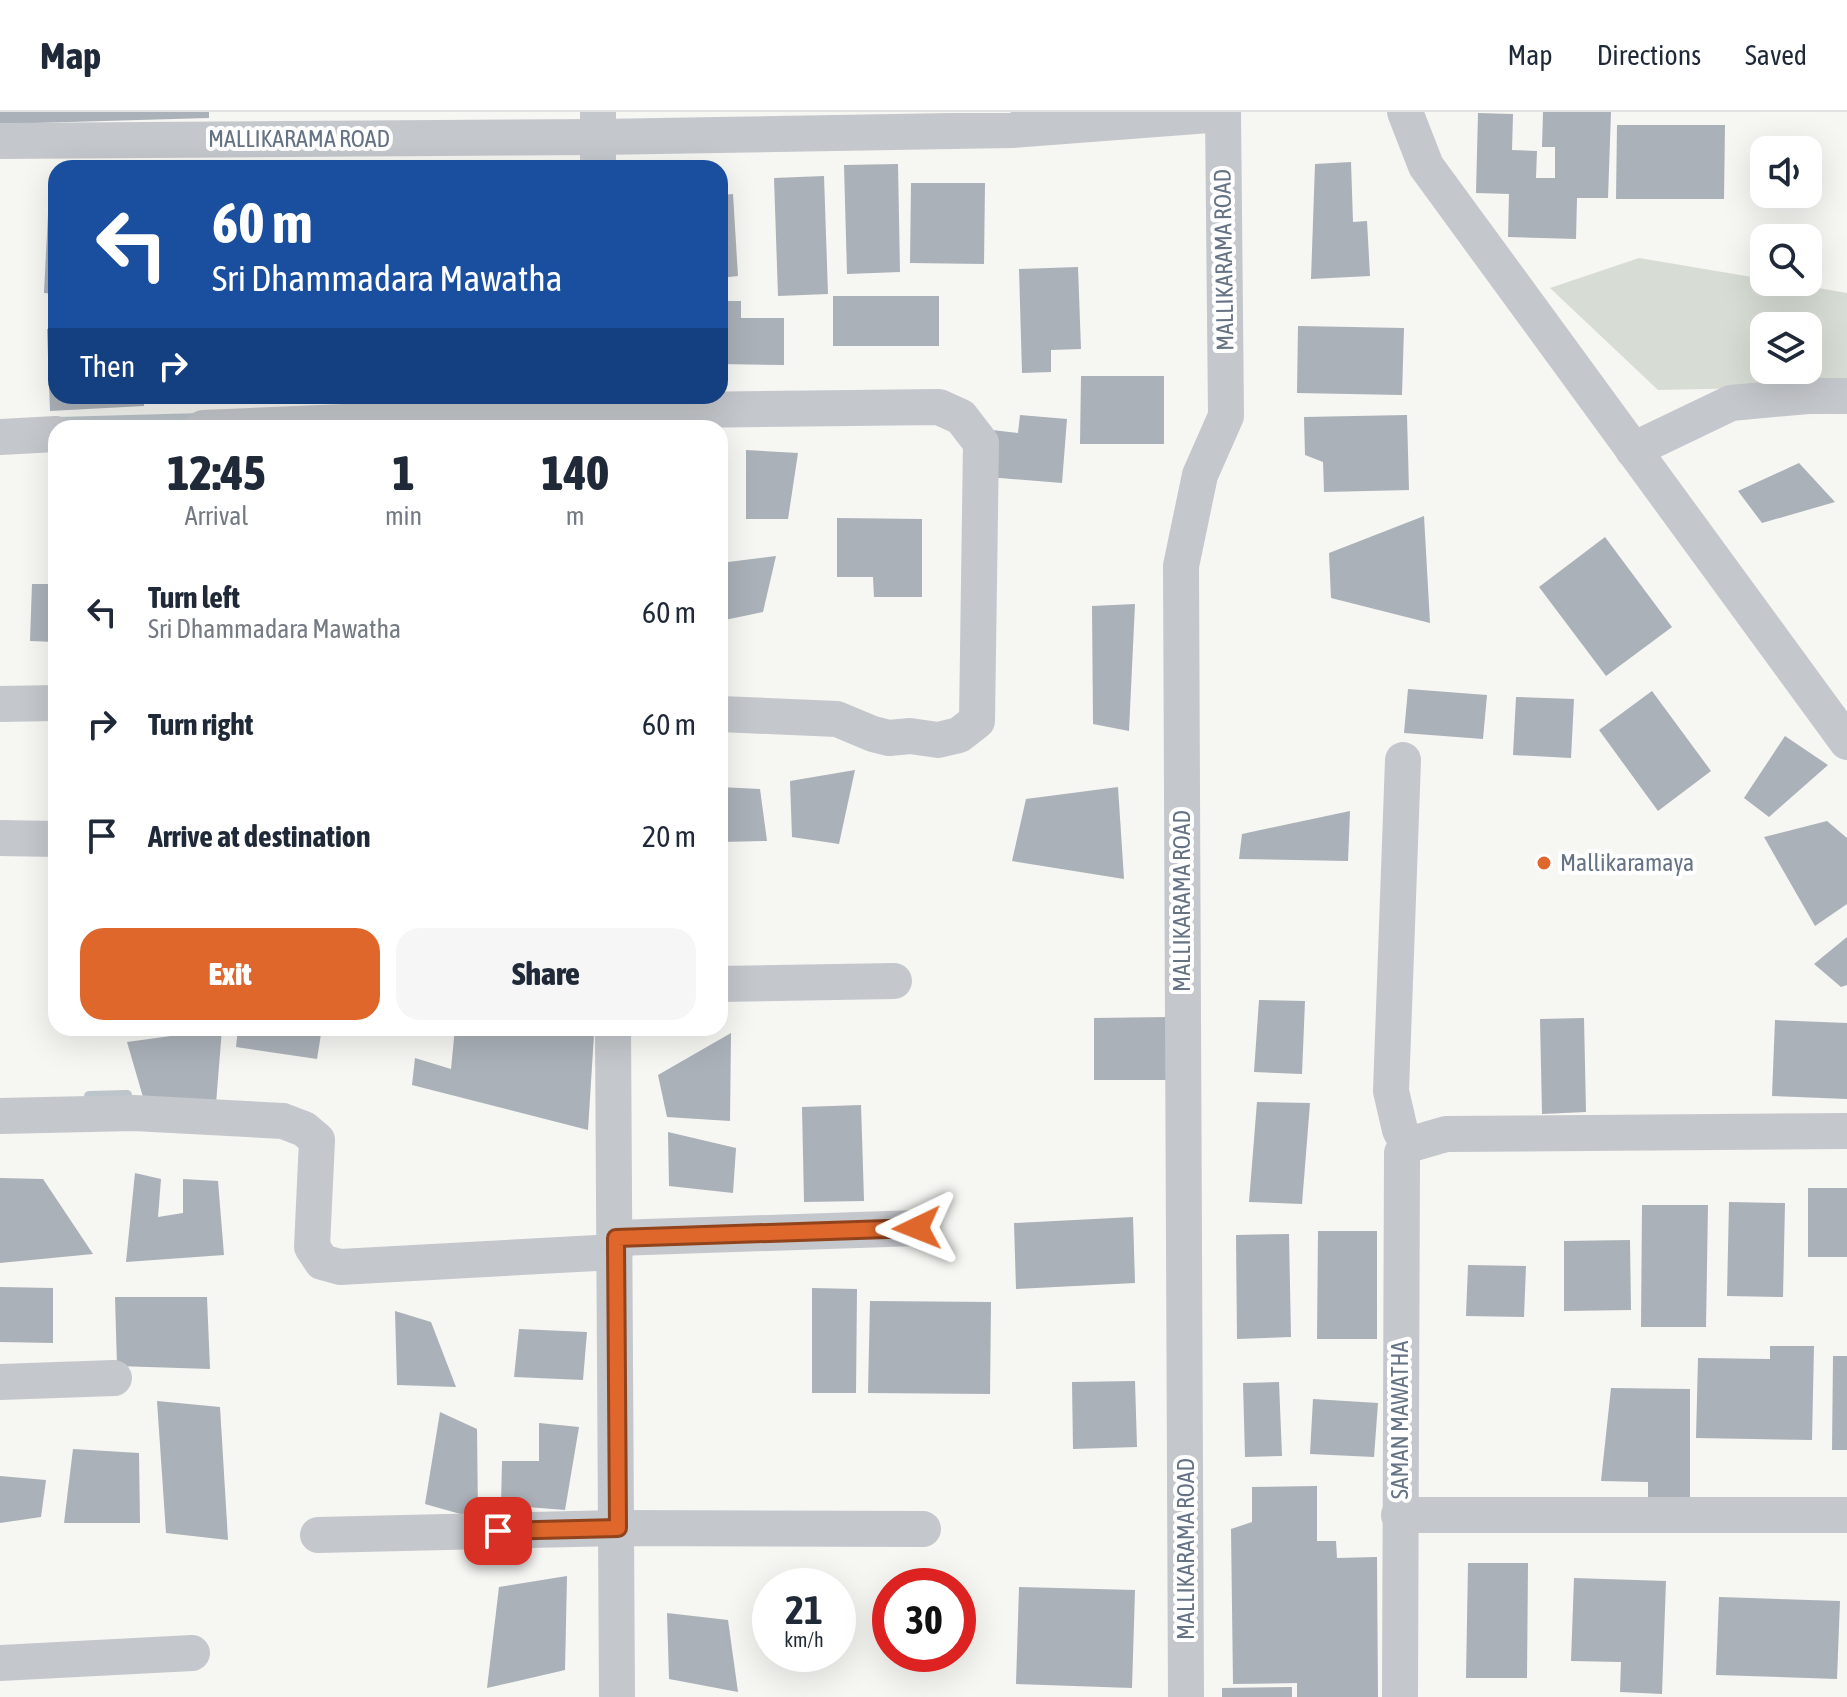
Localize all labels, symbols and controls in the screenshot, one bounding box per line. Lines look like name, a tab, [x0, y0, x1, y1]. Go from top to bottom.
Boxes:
text: Map	[40, 34, 101, 77]
text: Map	[1508, 39, 1553, 71]
text: Directions	[1597, 39, 1701, 71]
text: Saved	[1745, 39, 1807, 71]
street label: MALLIKARAMA ROAD	[208, 125, 390, 152]
map controls	[1750, 136, 1822, 384]
button: sound	[1750, 136, 1822, 208]
street label: MALLIKARAMA ROAD	[1208, 169, 1239, 351]
text: 60 m	[212, 191, 313, 255]
icon: left	[80, 192, 184, 296]
button: search	[1750, 224, 1822, 296]
text: Sri Dhammadara Mawatha	[212, 257, 563, 299]
button: layers	[1750, 312, 1822, 384]
icon: right	[151, 344, 195, 388]
text: Then	[80, 349, 135, 383]
text: 12:45	[167, 445, 266, 500]
text: 1	[392, 445, 415, 500]
text: 140	[541, 445, 609, 500]
text: Arrival	[185, 501, 248, 531]
text: min	[385, 501, 422, 531]
text: m	[566, 501, 584, 531]
text: Turn left	[148, 580, 240, 614]
icon: left	[80, 590, 124, 634]
text: 60 m	[642, 595, 696, 629]
text: Sri Dhammadara Mawatha	[148, 614, 401, 644]
icon: right	[80, 702, 124, 746]
text: Turn right	[148, 707, 254, 741]
text: 60 m	[642, 707, 696, 741]
street label: MALLIKARAMA ROAD	[1168, 810, 1195, 992]
icon: arrive	[80, 814, 124, 858]
text: Arrive at destination	[148, 819, 370, 853]
text: 20 m	[642, 819, 696, 853]
place label: Mallikaramaya	[1560, 849, 1694, 876]
marker: Mallikaramaya	[1535, 854, 1553, 872]
button: Exit	[80, 928, 380, 1020]
button: Share	[396, 928, 696, 1020]
position arrow	[875, 1186, 959, 1270]
street label: SAMAN MAWATHA	[1386, 1341, 1413, 1499]
street label: MALLIKARAMA ROAD	[1172, 1458, 1199, 1640]
pin	[464, 1497, 532, 1565]
icon: arrive	[476, 1509, 520, 1553]
speed limit sign: 30	[872, 1568, 976, 1672]
text: 21	[785, 1587, 823, 1632]
text: km/h	[784, 1628, 824, 1651]

